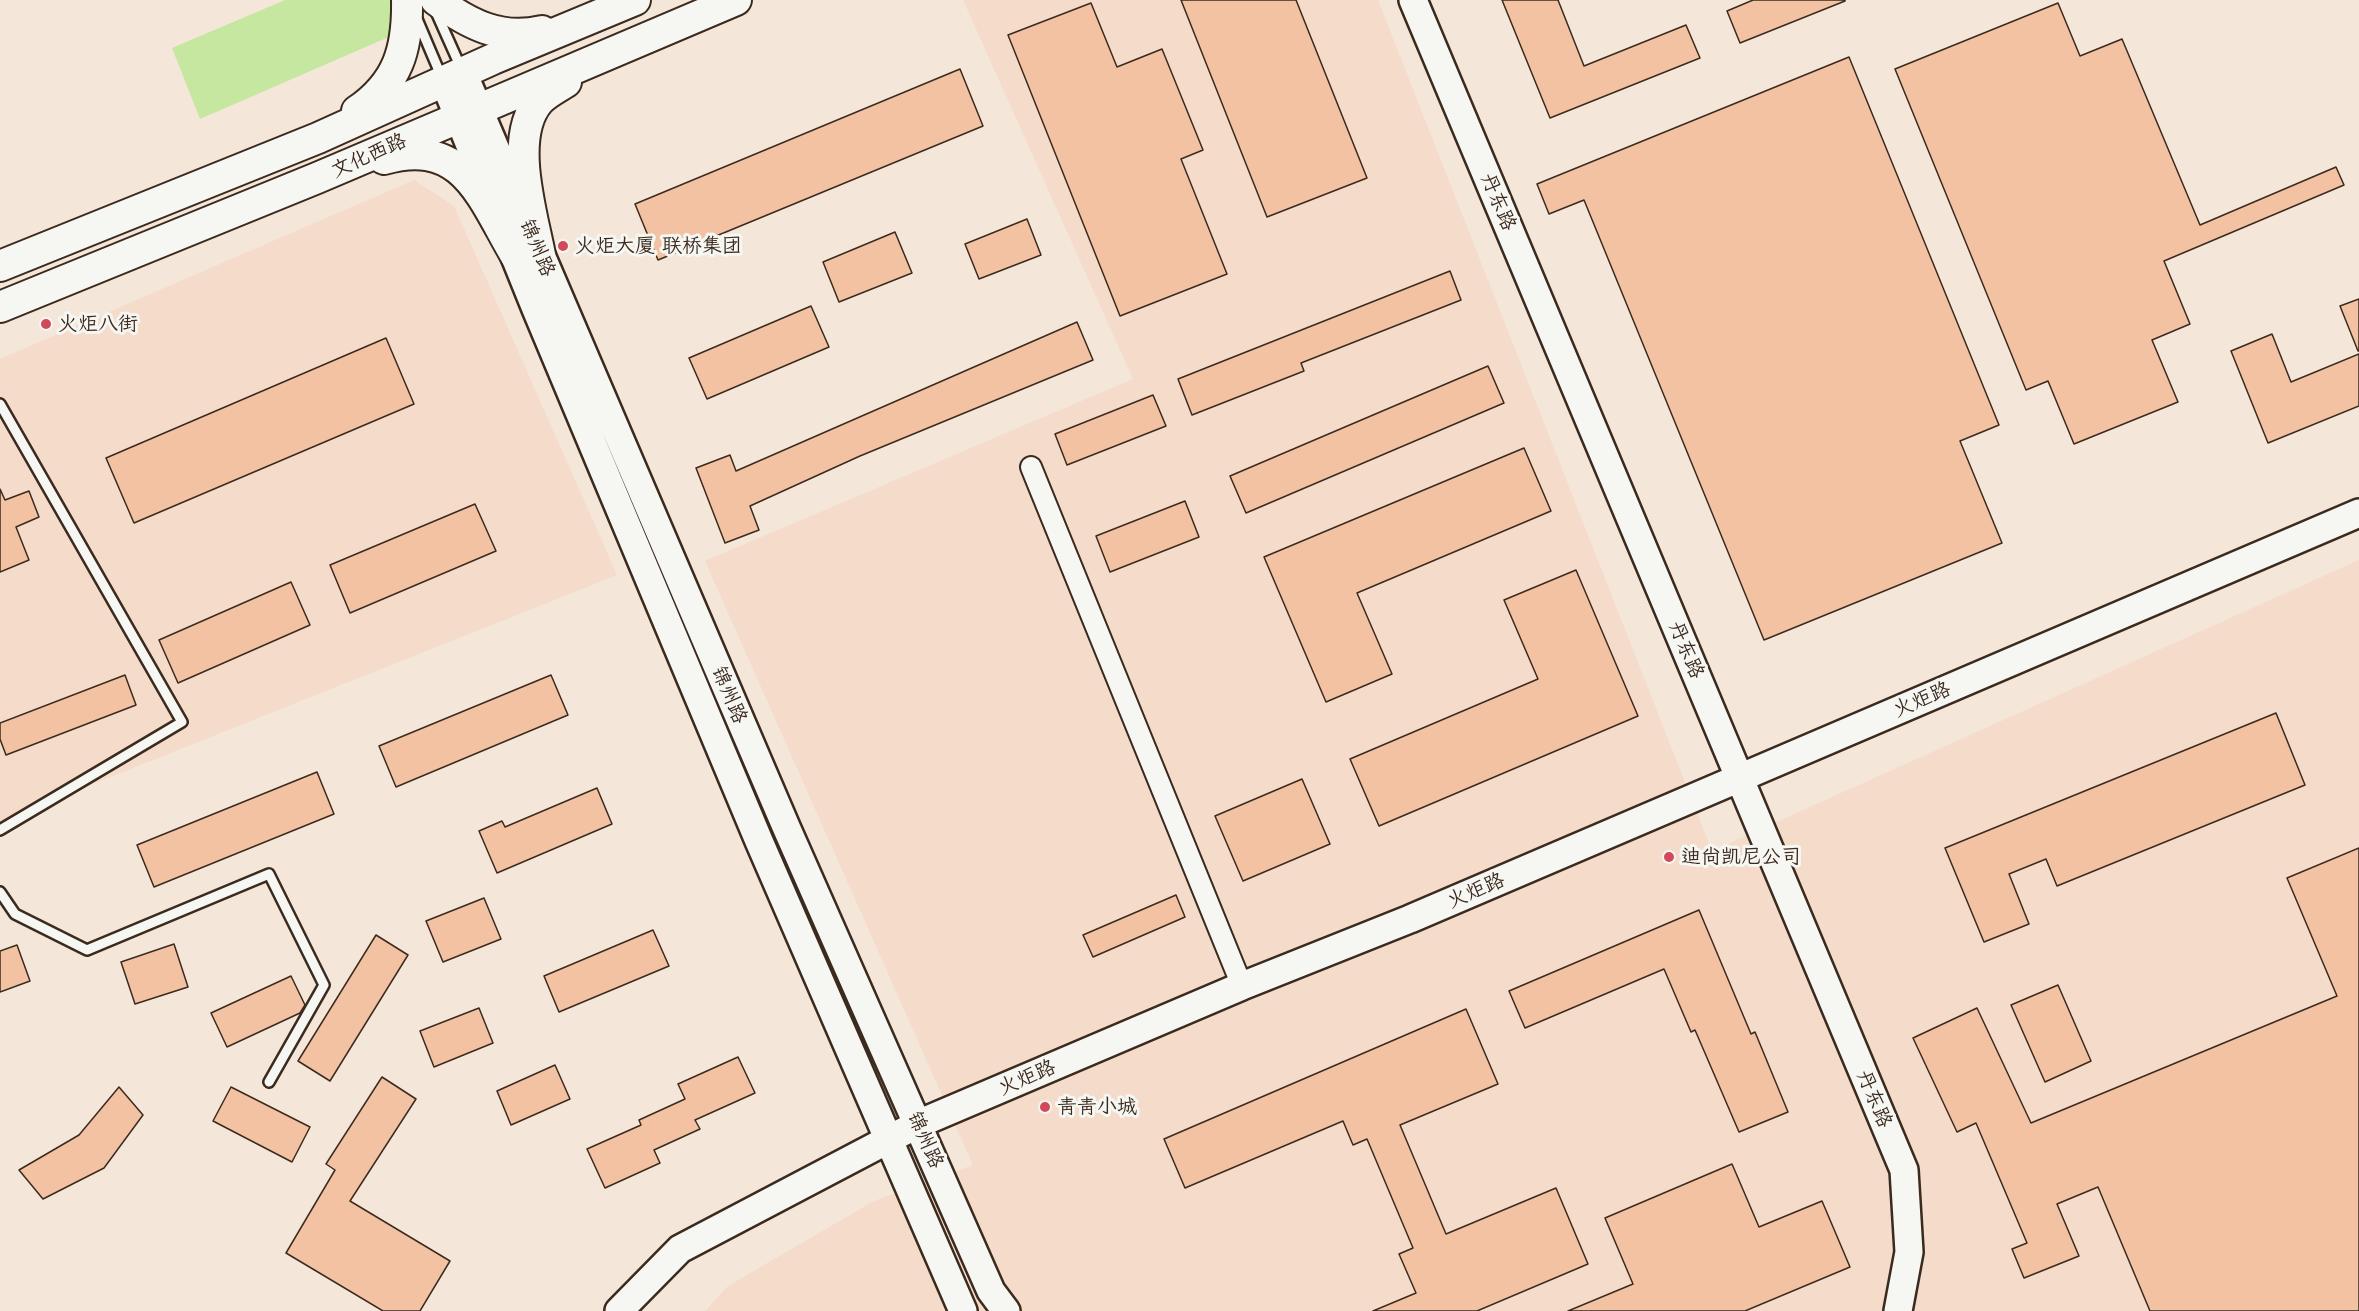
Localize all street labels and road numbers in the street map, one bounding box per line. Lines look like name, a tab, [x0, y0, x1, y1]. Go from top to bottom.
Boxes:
street label: 文化西路	[328, 129, 410, 183]
street label: 丹东路	[1475, 170, 1521, 234]
street label: 锦州路	[514, 216, 560, 280]
street label: 丹东路	[1663, 618, 1709, 682]
street label: 锦州路	[706, 663, 752, 727]
street label: 火炬路	[1890, 677, 1954, 723]
street label: 火炬路	[1444, 868, 1508, 914]
street label: 火炬路	[995, 1055, 1059, 1101]
street label: 丹东路	[1851, 1067, 1897, 1131]
street label: 锦州路	[902, 1108, 948, 1172]

